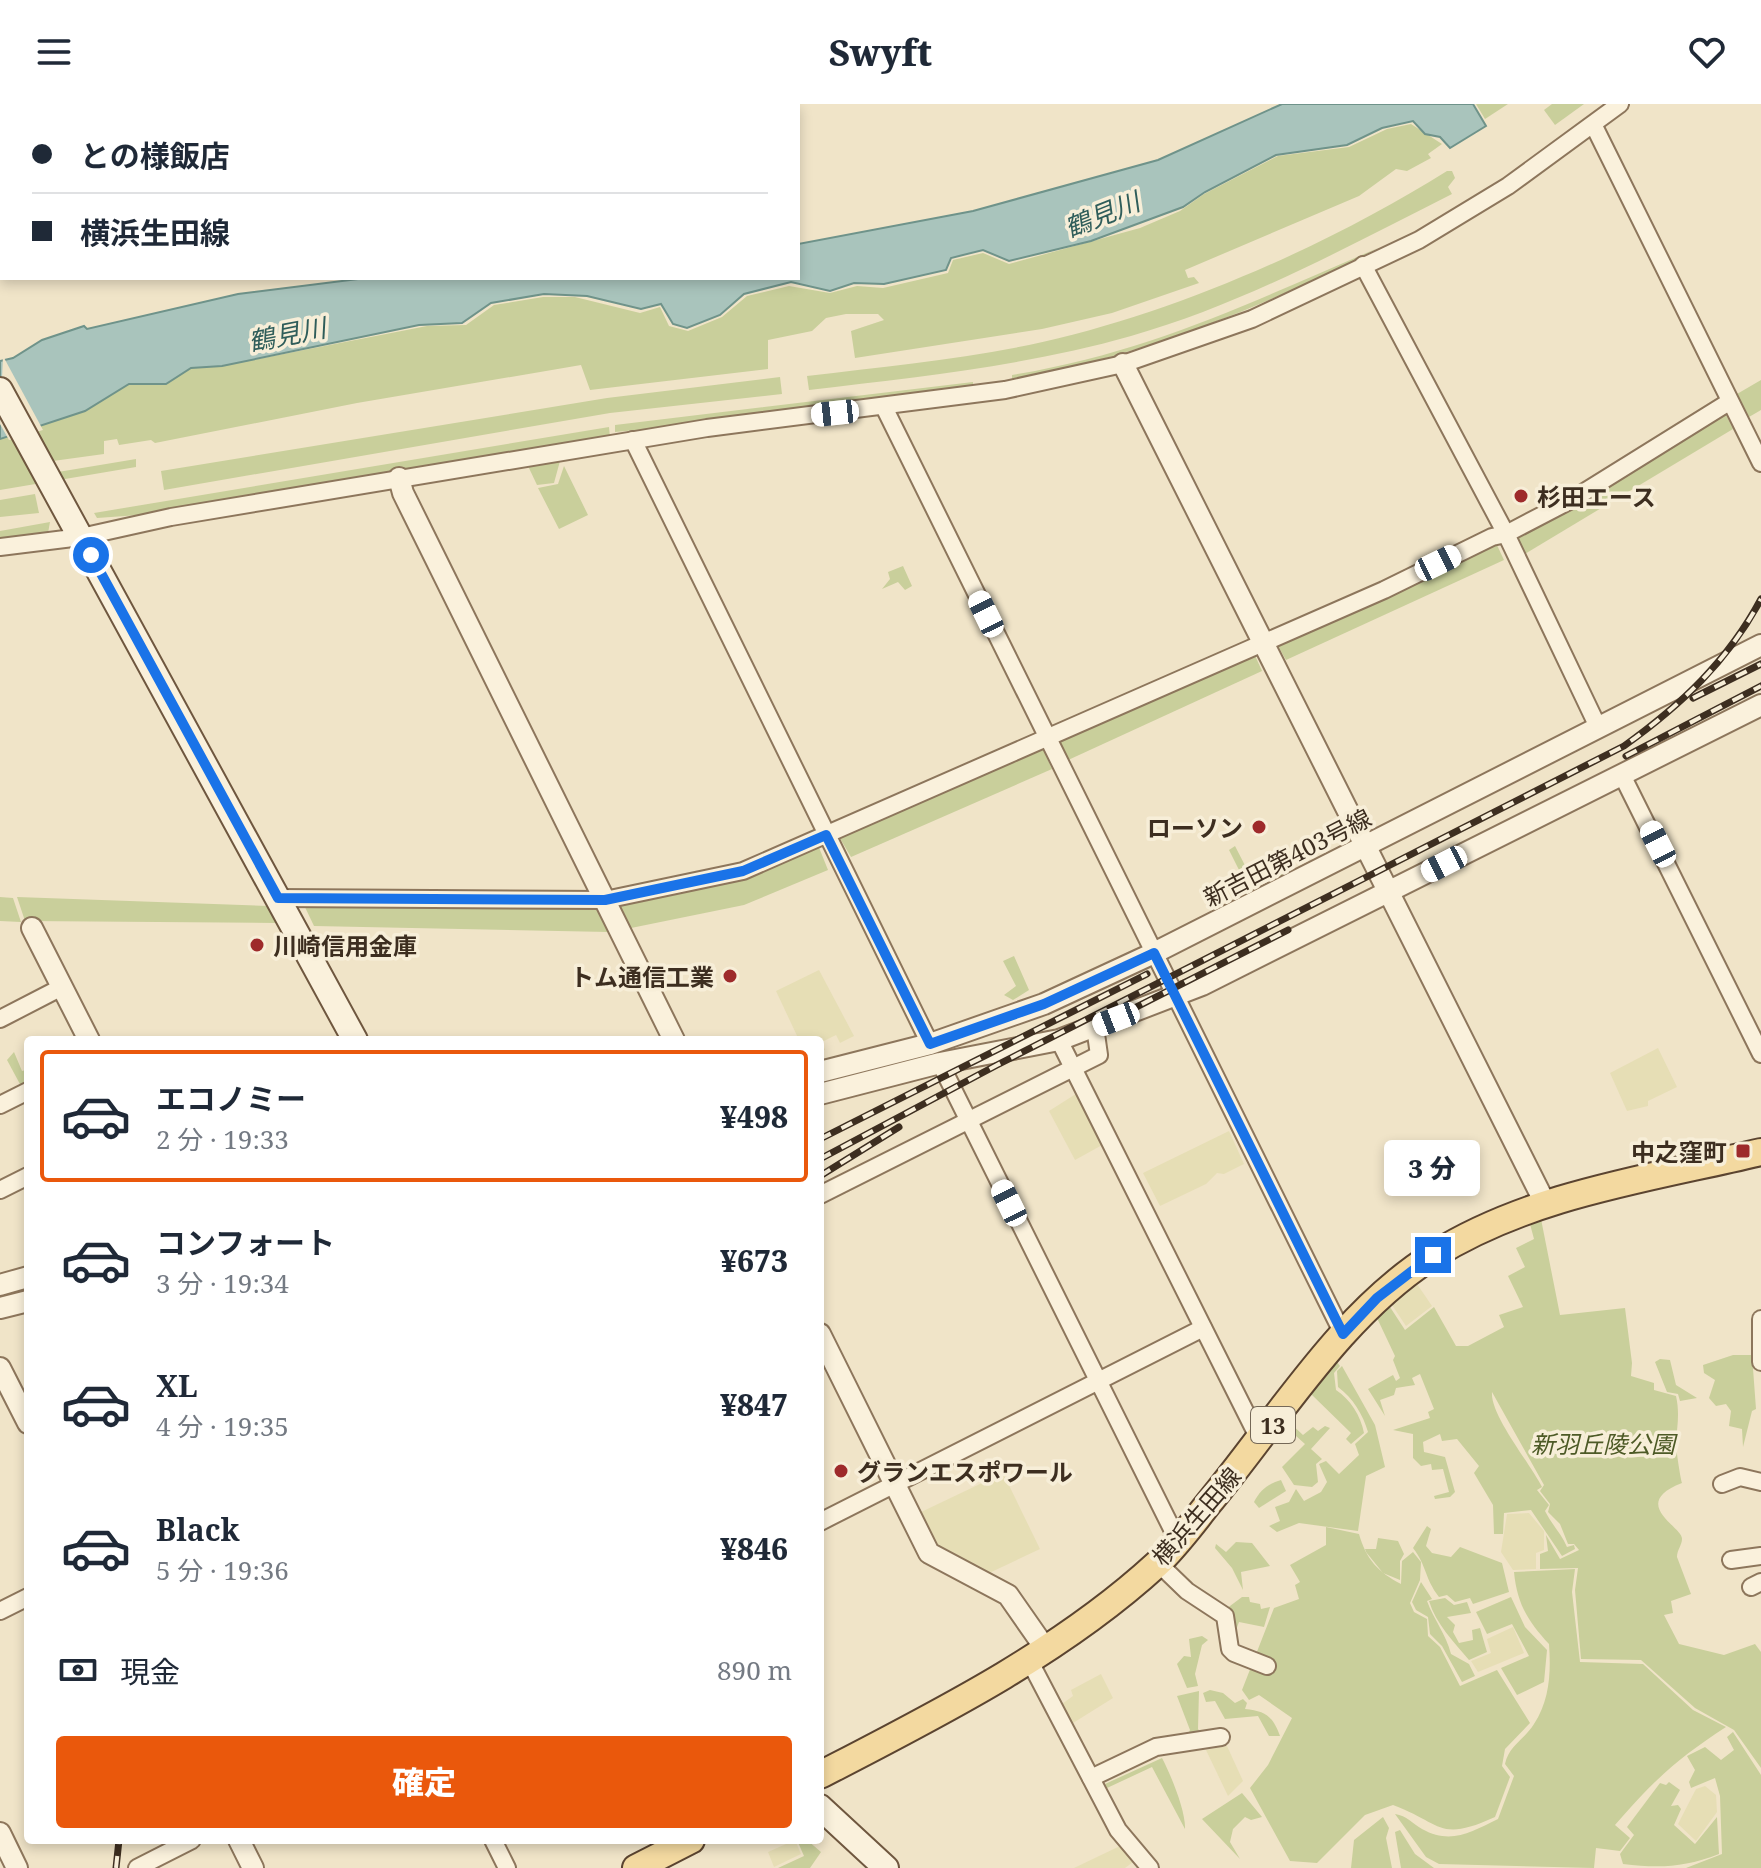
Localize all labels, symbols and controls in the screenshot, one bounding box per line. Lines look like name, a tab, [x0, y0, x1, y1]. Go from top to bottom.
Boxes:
text: Swyft	[829, 28, 932, 77]
icon: menu	[32, 30, 76, 74]
icon: heart	[1685, 30, 1729, 74]
text: との様飯店	[80, 135, 230, 176]
water label: 鶴見川	[1059, 182, 1148, 245]
text: 横浜生田線	[80, 212, 230, 253]
water label: 鶴見川	[245, 308, 332, 359]
car	[810, 399, 860, 427]
place label: 杉田エース	[1537, 480, 1656, 513]
marker: 杉田エース	[1512, 487, 1530, 505]
route start	[73, 537, 109, 573]
car	[1411, 542, 1465, 584]
car	[965, 587, 1007, 641]
street label: 新吉田第403号線	[1197, 800, 1377, 914]
place label: ローソン	[1147, 811, 1243, 844]
car	[1636, 817, 1680, 871]
marker: ローソン	[1250, 818, 1268, 836]
car	[1417, 842, 1471, 886]
place label: 川崎信用金庫	[273, 929, 417, 962]
marker: 川崎信用金庫	[248, 936, 266, 954]
place label: トム通信工業	[570, 960, 714, 993]
marker: トム通信工業	[721, 967, 739, 985]
car	[1089, 999, 1143, 1039]
text: エコノミー	[156, 1078, 306, 1119]
icon: car	[60, 1080, 132, 1152]
text: ¥498	[720, 1096, 788, 1137]
text: 2 分 · 19:33	[156, 1121, 289, 1157]
place label: 中之窪町	[1631, 1135, 1727, 1168]
callout: 3 分	[1385, 1139, 1481, 1195]
marker: 中之窪町	[1734, 1142, 1752, 1160]
text: 3 分	[1408, 1150, 1456, 1186]
car	[988, 1176, 1030, 1230]
text: コンフォート	[156, 1222, 335, 1263]
icon: car	[60, 1224, 132, 1296]
route end	[1415, 1237, 1451, 1273]
text: ¥673	[720, 1240, 788, 1281]
text: 3 分 · 19:34	[156, 1265, 289, 1301]
text: XL	[156, 1365, 198, 1406]
icon: car	[60, 1368, 132, 1440]
text: ¥847	[720, 1384, 788, 1425]
road number: 13	[1251, 1407, 1295, 1443]
text: 4 分 · 19:35	[156, 1408, 289, 1444]
park label: 新羽丘陵公園	[1531, 1427, 1678, 1460]
place label: グランエスポワール	[857, 1455, 1073, 1488]
street label: 横浜生田線	[1144, 1460, 1248, 1572]
marker: グランエスポワール	[832, 1462, 850, 1480]
text: Black	[156, 1509, 240, 1550]
icon: car	[60, 1512, 132, 1584]
text: ¥846	[720, 1528, 788, 1569]
text: 5 分 · 19:36	[156, 1552, 289, 1588]
icon: cash	[56, 1648, 100, 1692]
text: 現金	[120, 1651, 180, 1692]
text: 890 m	[717, 1652, 792, 1688]
button: 確定	[56, 1736, 792, 1828]

